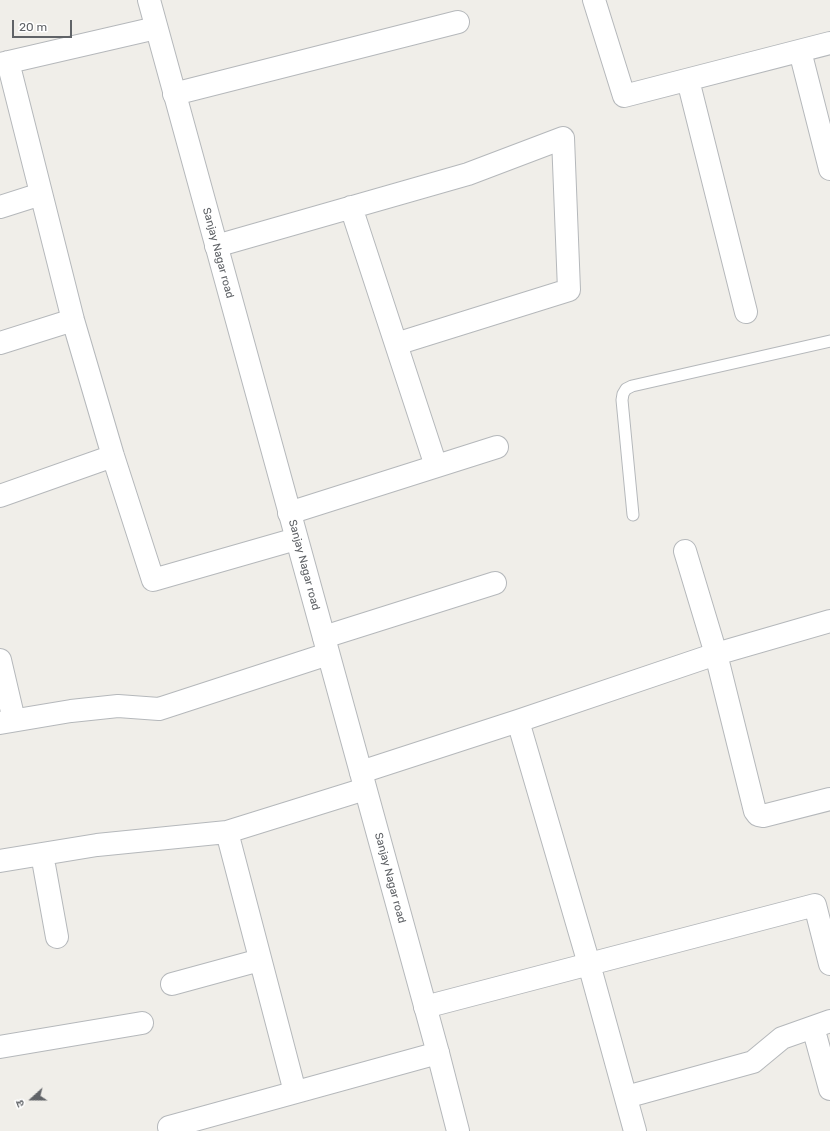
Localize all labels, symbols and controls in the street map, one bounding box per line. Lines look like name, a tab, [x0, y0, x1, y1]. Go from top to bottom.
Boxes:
scale bar	[14, 12, 74, 38]
text: 20 m	[19, 20, 47, 34]
street label: Sanjay Nagar road	[200, 206, 236, 300]
street label: Sanjay Nagar road	[286, 518, 322, 612]
street label: Sanjay Nagar road	[372, 831, 408, 925]
north arrow	[12, 1079, 52, 1119]
text: उ	[13, 1098, 28, 1109]

